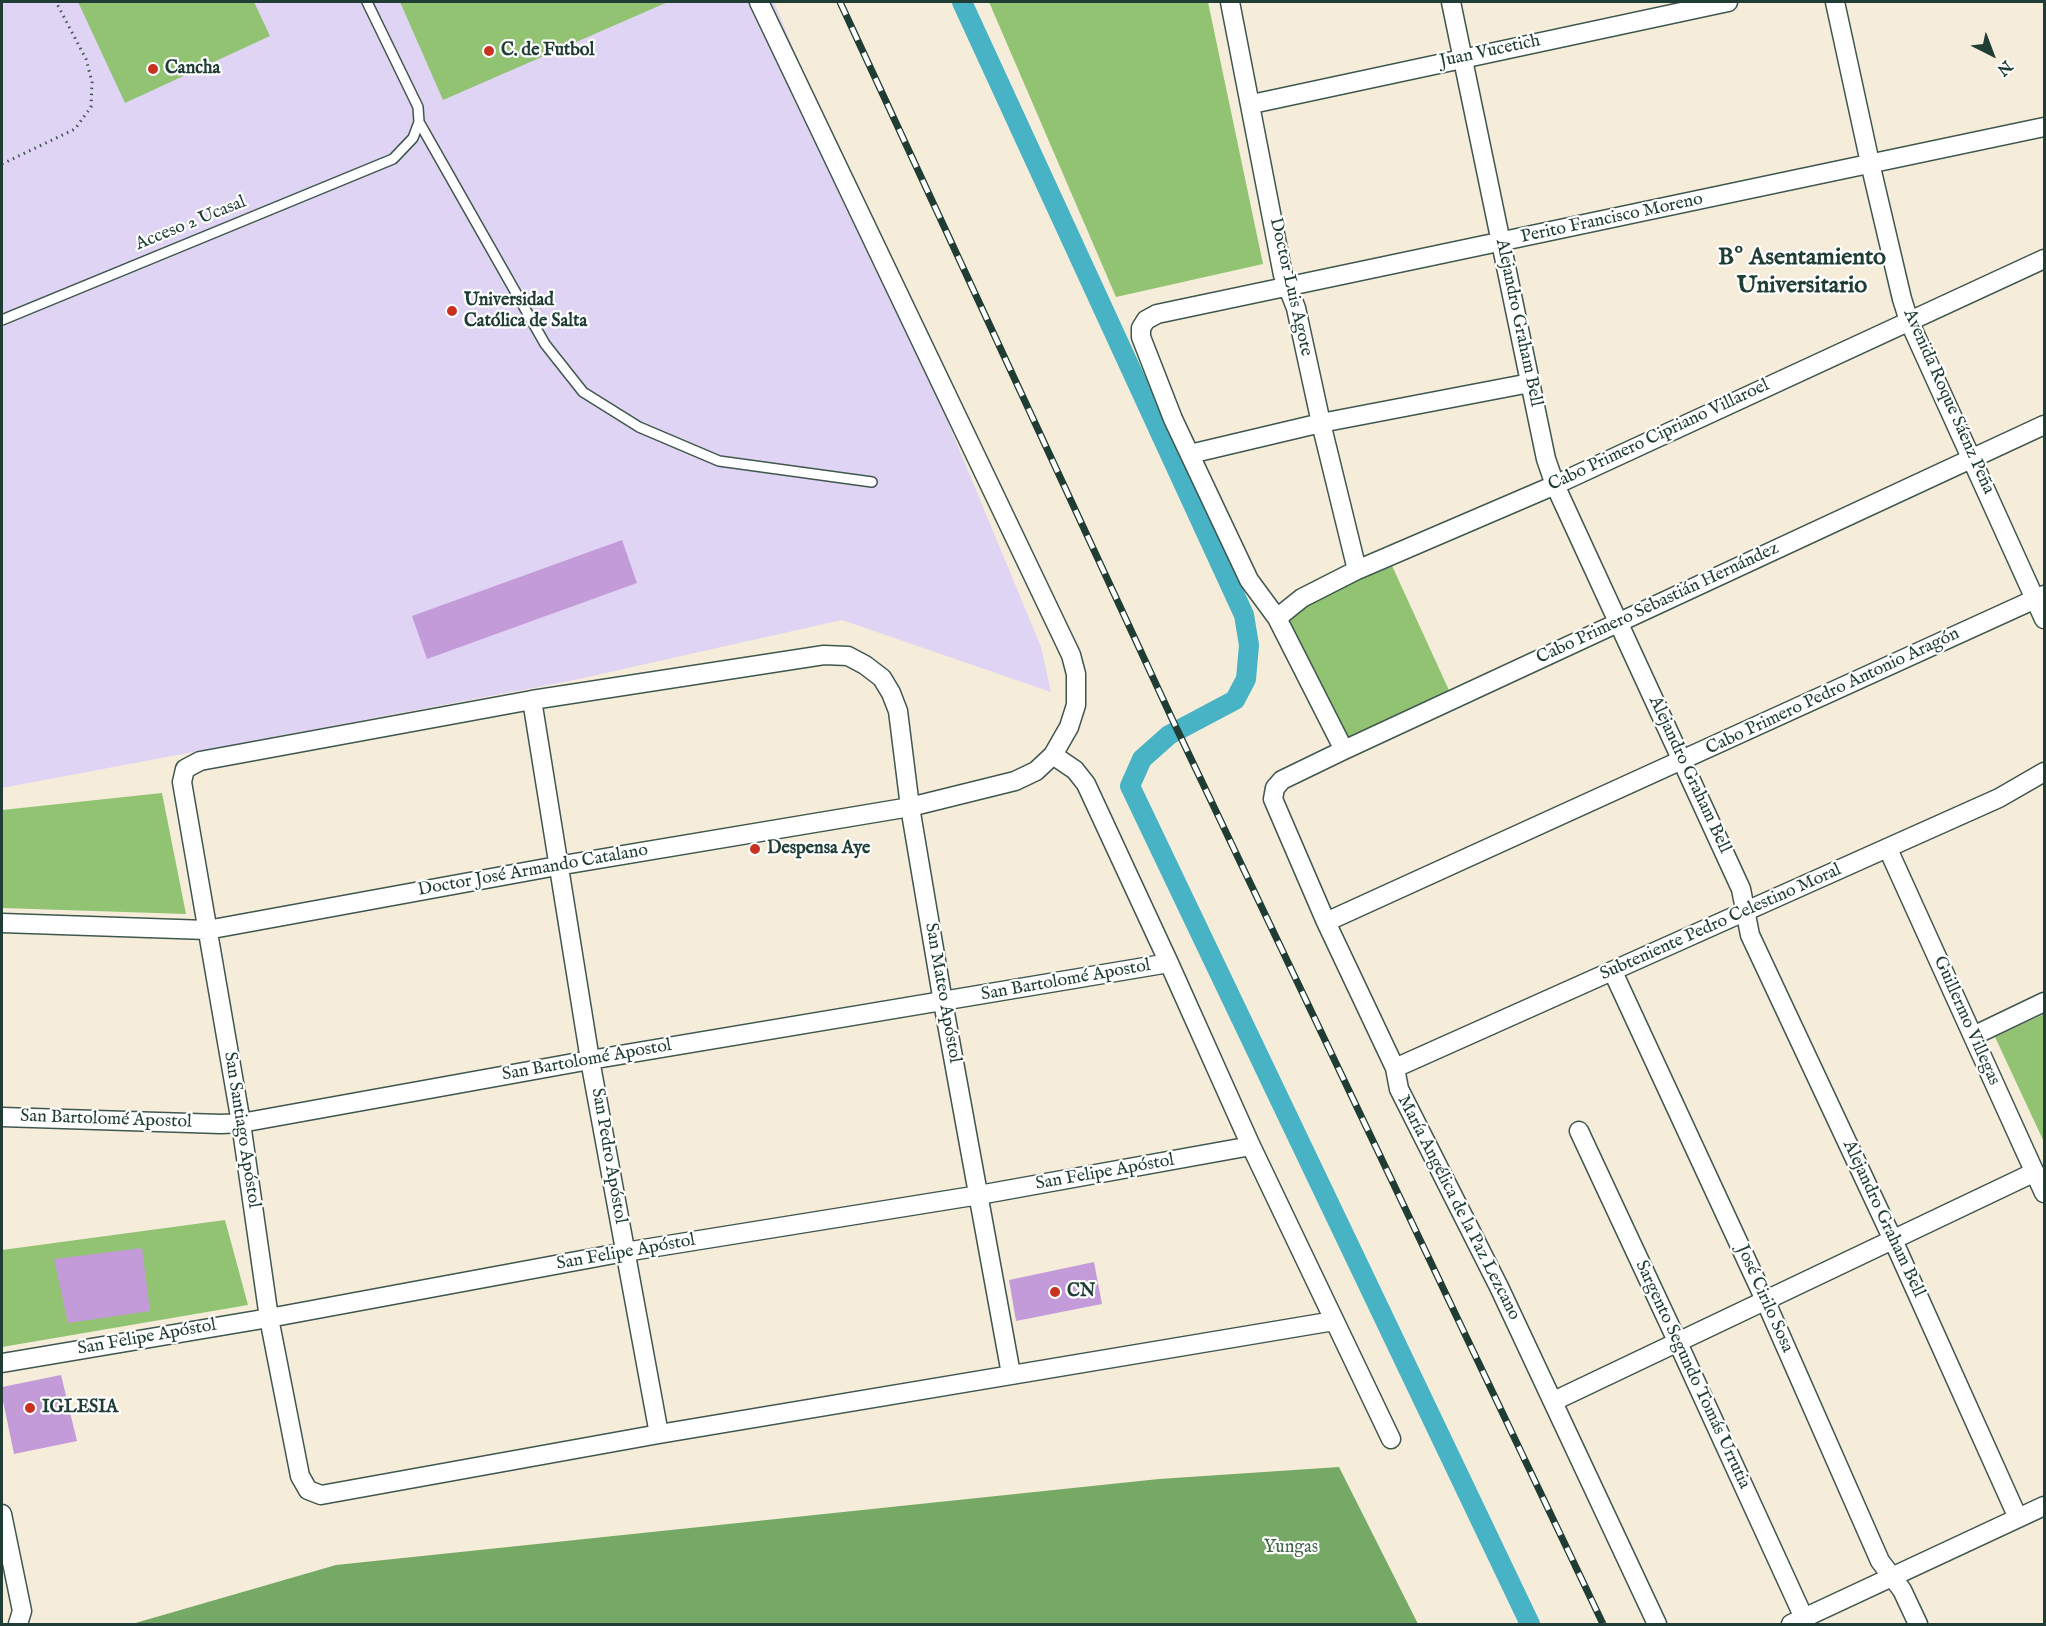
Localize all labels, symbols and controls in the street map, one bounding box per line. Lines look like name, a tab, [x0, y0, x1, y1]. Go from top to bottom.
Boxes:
north arrow	[1962, 24, 2022, 84]
street label: Juan Vucetich	[1438, 31, 1542, 73]
place label: C. de Futbol	[501, 40, 594, 62]
marker: C. de Futbol	[482, 44, 496, 58]
text: N	[1992, 55, 2016, 79]
place label: Cancha	[165, 58, 220, 80]
marker: Cancha	[146, 62, 160, 76]
street label: Perito Francisco Moreno	[1519, 189, 1705, 249]
street label: Acceso 2 Ucasal	[132, 192, 250, 256]
street label: Doctor Luis Agote	[1264, 216, 1316, 358]
street label: Alejandro Graham Bell	[1490, 237, 1546, 409]
district label: Bº Asentamiento Universitario	[1718, 245, 1886, 301]
place label: Universidad Católica de Salta	[464, 290, 587, 332]
marker: Universidad Católica de Salta	[445, 304, 459, 318]
street label: Avenida Roque Sáenz Peña	[1897, 306, 1999, 498]
street label: Cabo Primero Cipriano Villaroel	[1545, 375, 1773, 497]
street label: Cabo Primero Sebastián Hernández	[1533, 538, 1783, 670]
street label: Cabo Primero Pedro Antonio Aragón	[1703, 624, 1963, 760]
street label: Alejandro Graham Bell	[1643, 693, 1735, 857]
place label: Despensa Aye	[767, 838, 870, 860]
street label: Doctor José Armando Catalano	[416, 840, 650, 902]
marker: Despensa Aye	[748, 842, 762, 856]
street label: Subteniente Pedro Celestino Moral	[1597, 860, 1845, 986]
street label: San Mateo Apóstol	[919, 921, 965, 1065]
street label: Guillermo Villegas	[1928, 953, 2004, 1089]
street label: San Bartolomé Apostol	[980, 955, 1152, 1007]
street label: San Bartolomé Apostol	[501, 1035, 673, 1087]
street label: San Santiago Apóstol	[218, 1050, 264, 1210]
street label: San Pedro Apóstol	[585, 1086, 631, 1226]
street label: María Angélica de la Paz Lezcano	[1392, 1092, 1524, 1324]
street label: San Bartolomé Apostol	[20, 1106, 192, 1134]
street label: Alejandro Graham Bell	[1837, 1137, 1929, 1301]
street label: San Felipe Apóstol	[1034, 1150, 1176, 1196]
street label: San Felipe Apóstol	[555, 1230, 697, 1276]
street label: José Cirilo Sosa	[1731, 1242, 1797, 1356]
street label: Sargento Segundo Tomás Urrutia	[1629, 1257, 1755, 1493]
place label: CN	[1067, 1281, 1095, 1303]
marker: CN	[1048, 1285, 1062, 1299]
street label: San Felipe Apóstol	[76, 1315, 218, 1361]
place label: IGLESIA	[42, 1397, 118, 1419]
marker: IGLESIA	[23, 1401, 37, 1415]
park label: Yungas	[1264, 1537, 1318, 1559]

